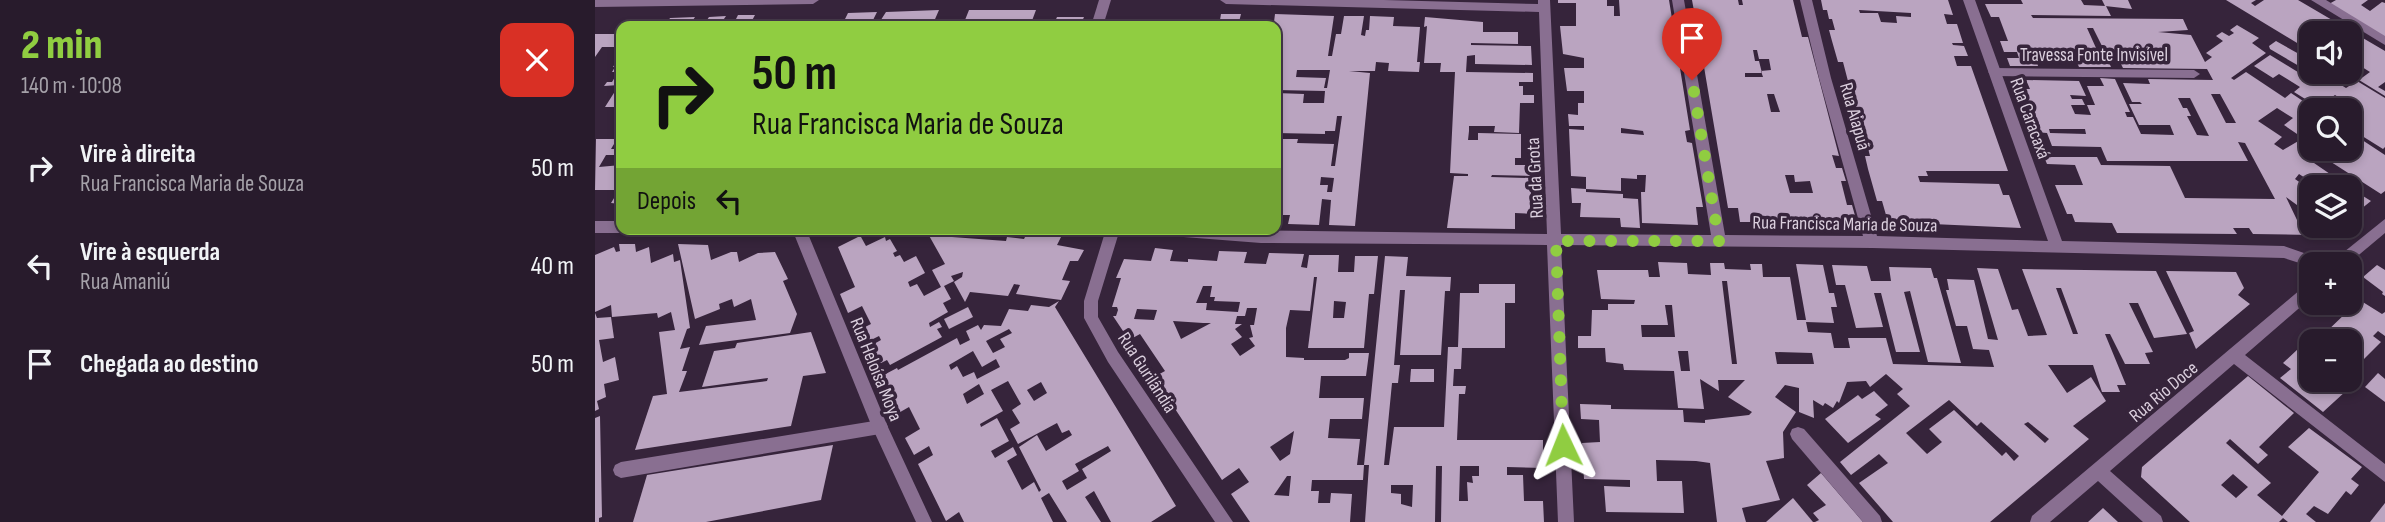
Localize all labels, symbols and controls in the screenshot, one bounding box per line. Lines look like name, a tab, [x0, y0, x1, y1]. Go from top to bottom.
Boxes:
pin	[1662, 8, 1722, 80]
icon: arrive	[1673, 19, 1711, 57]
text: 2 min	[21, 20, 102, 71]
map controls	[2299, 21, 2362, 392]
button: sound	[2299, 21, 2362, 84]
button: close	[500, 23, 574, 97]
street label: Travessa Fonte Invisível	[2020, 44, 2168, 67]
text: 50 m	[752, 45, 837, 104]
icon: right	[637, 49, 728, 140]
text: 140 m · 10:08	[21, 72, 122, 100]
street label: Rua Caracaxá	[2004, 75, 2055, 162]
street label: Rua Aiapuã	[1834, 80, 1875, 153]
button: search	[2299, 98, 2362, 161]
text: Rua Francisca Maria de Souza	[752, 105, 1064, 144]
street label: Rua da Grota	[1522, 137, 1549, 219]
text: Vire à direita	[80, 139, 196, 170]
icon: right	[21, 149, 59, 187]
text: 50 m	[531, 153, 574, 184]
text: Rua Francisca Maria de Souza	[80, 170, 304, 198]
button: layers	[2299, 175, 2362, 238]
icon: left	[710, 182, 748, 220]
text: Depois	[637, 186, 696, 217]
street label: Rua Francisca Maria de Souza	[1752, 211, 1938, 238]
text: Vire à esquerda	[80, 237, 220, 268]
icon: left	[21, 247, 59, 285]
text: 40 m	[531, 251, 574, 282]
button: +	[2299, 252, 2362, 315]
text: Rua Amaniú	[80, 268, 170, 296]
street label: Rua Heloísa Moya	[844, 314, 907, 425]
street label: Rua Gurilândia	[1112, 328, 1181, 417]
button: −	[2299, 329, 2362, 392]
icon: arrive	[21, 345, 59, 383]
text: Chegada ao destino	[80, 349, 259, 380]
text: 50 m	[531, 349, 574, 380]
street label: Rua Rio Doce	[2125, 357, 2203, 428]
position arrow	[1526, 408, 1600, 482]

